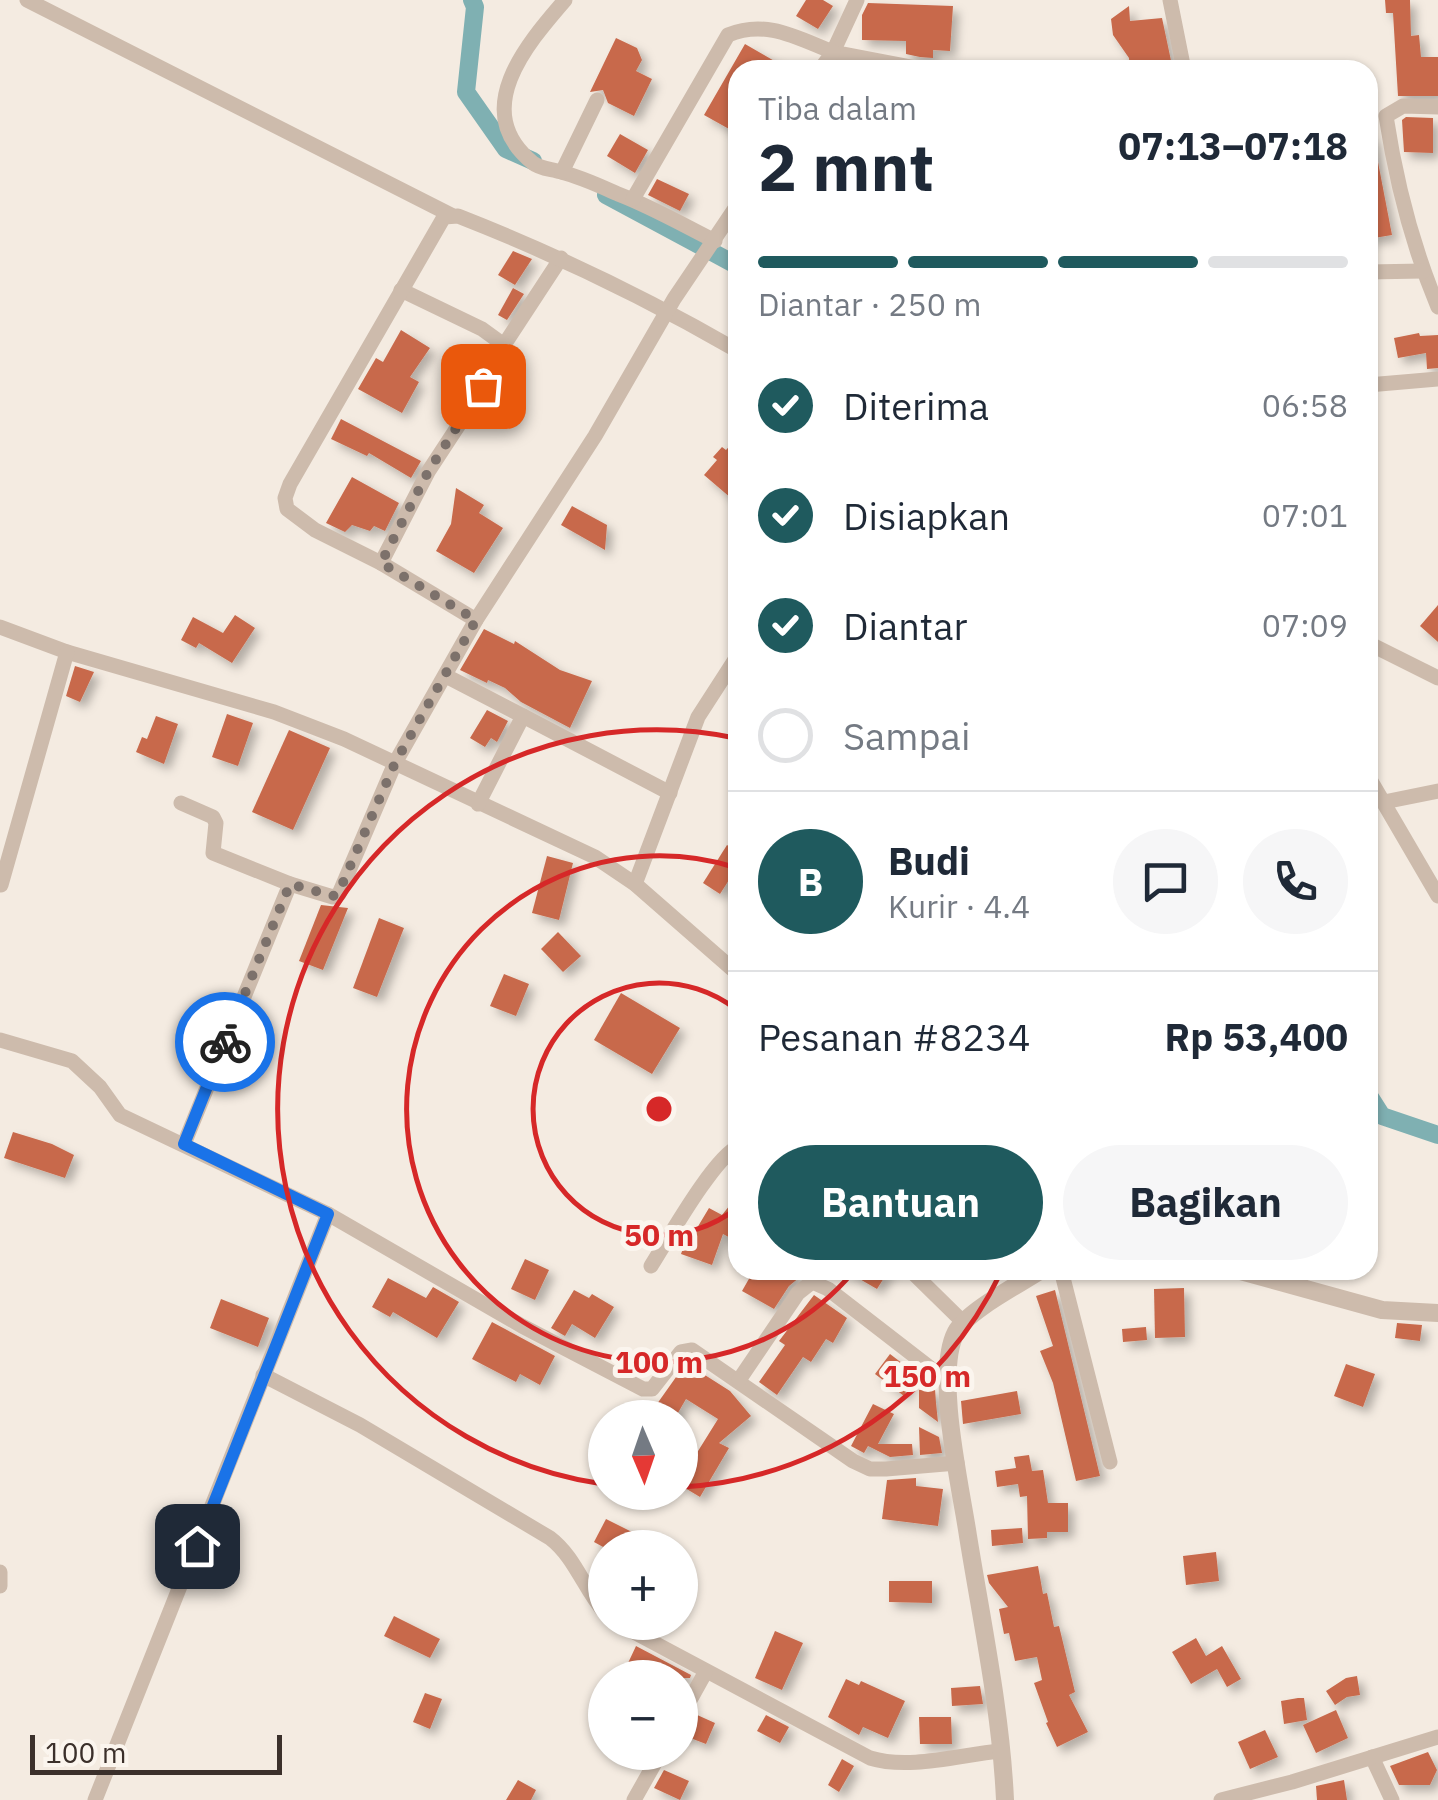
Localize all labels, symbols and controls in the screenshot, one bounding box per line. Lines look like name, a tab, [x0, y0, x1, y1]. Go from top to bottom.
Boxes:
text: Tiba dalam	[758, 87, 917, 129]
text: 07:13–07:18	[1118, 121, 1348, 170]
text: 2 mnt	[758, 124, 934, 209]
text: Diantar · 250 m	[758, 283, 981, 325]
pin	[441, 344, 526, 429]
icon: bag	[456, 359, 511, 414]
icon: check	[758, 378, 813, 433]
text: Diterima	[843, 381, 989, 430]
text: 06:58	[1262, 384, 1348, 426]
icon: check	[758, 488, 813, 543]
text: Disiapkan	[843, 491, 1010, 540]
text: 07:01	[1262, 494, 1348, 536]
icon: check	[758, 598, 813, 653]
text: Diantar	[843, 601, 967, 650]
text: 07:09	[1262, 604, 1348, 646]
text: Sampai	[843, 711, 970, 760]
button: chat	[1113, 829, 1218, 934]
button: phone	[1243, 829, 1348, 934]
text: Budi	[888, 836, 970, 885]
text: B	[798, 857, 823, 906]
text: Kurir · 4.4	[888, 885, 1030, 927]
courier	[175, 992, 275, 1092]
text: Pesanan #8234	[758, 1012, 1031, 1061]
text: Rp 53,400	[1165, 1012, 1348, 1061]
icon: bike	[198, 1015, 253, 1070]
centre of rings	[641, 1091, 677, 1127]
button: Bantuan	[758, 1145, 1043, 1260]
button: Bagikan	[1063, 1145, 1348, 1260]
text: 50 m	[624, 1215, 694, 1254]
text: 100 m	[615, 1342, 703, 1381]
text: 150 m	[883, 1356, 971, 1395]
north arrow	[588, 1400, 698, 1510]
map controls	[588, 1400, 698, 1770]
pin	[155, 1504, 240, 1589]
icon: home	[170, 1519, 225, 1574]
button: +	[588, 1530, 698, 1640]
button: −	[588, 1660, 698, 1770]
scale bar	[30, 1730, 282, 1774]
text: 100 m	[45, 1734, 126, 1771]

